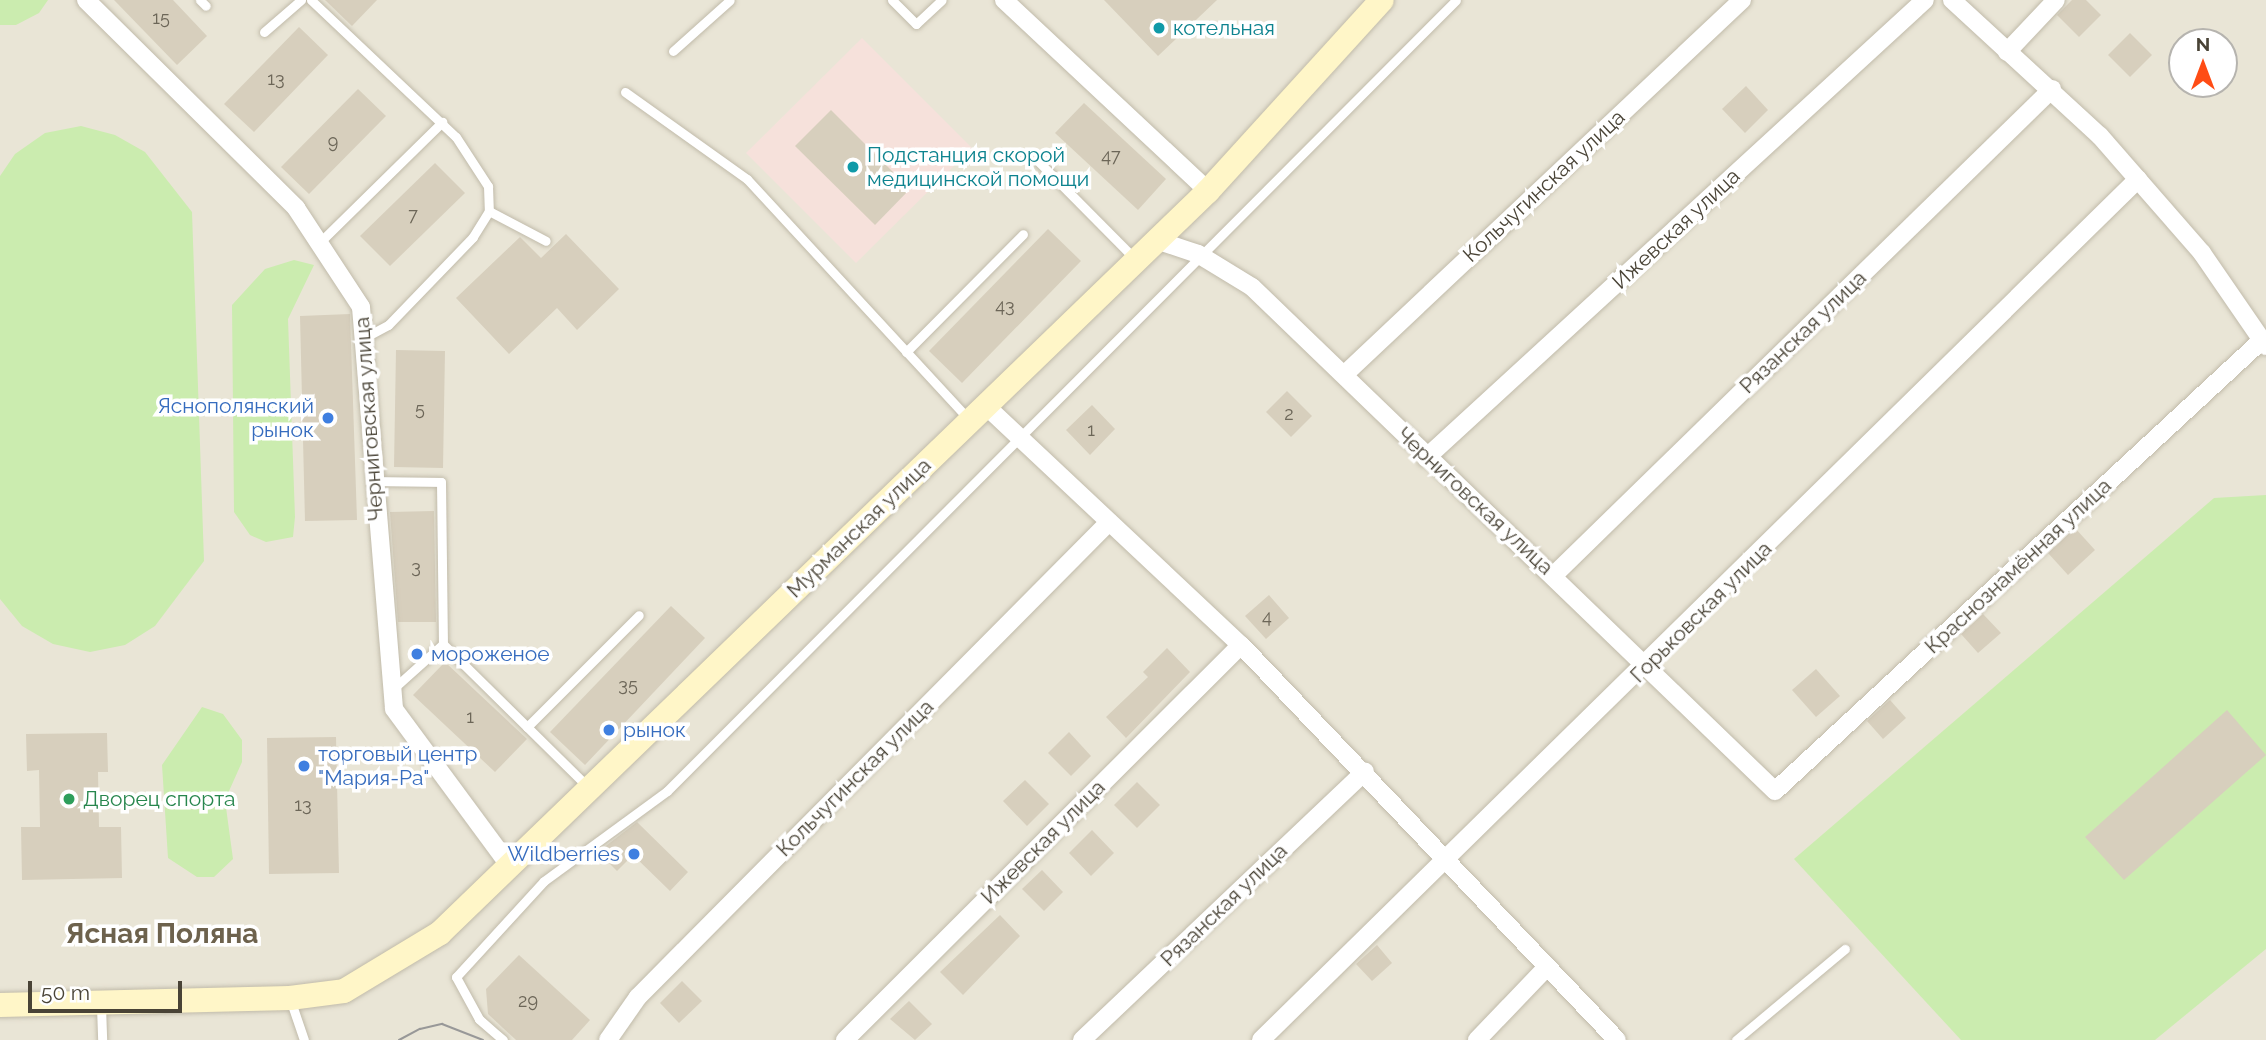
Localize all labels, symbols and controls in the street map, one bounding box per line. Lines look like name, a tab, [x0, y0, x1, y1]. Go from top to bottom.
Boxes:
house number: 15	[152, 7, 170, 29]
place label: котельная	[1173, 15, 1275, 41]
marker: котельная	[1151, 20, 1167, 36]
north arrow	[2168, 28, 2238, 98]
text: N	[2196, 33, 2210, 55]
house number: 13	[267, 68, 285, 90]
street label: Кольчугинская улица	[1458, 104, 1630, 268]
house number: 9	[328, 131, 338, 153]
place label: Подстанция скорой медицинской помощи	[867, 142, 1089, 192]
house number: 47	[1101, 145, 1121, 167]
marker: Подстанция скорой медицинской помощи	[845, 159, 861, 175]
street label: Ижевская улица	[1607, 163, 1745, 295]
house number: 7	[408, 204, 418, 226]
street label: Рязанская улица	[1734, 265, 1872, 399]
house number: 43	[995, 295, 1015, 317]
street label: Черниговская улица	[349, 316, 389, 522]
place label: Яснополянский рынок	[157, 393, 314, 443]
house number: 5	[415, 398, 425, 420]
house number: 2	[1284, 403, 1294, 425]
marker: Яснополянский рынок	[320, 410, 336, 426]
house number: 1	[1087, 419, 1095, 441]
street label: Черниговская улица	[1391, 422, 1559, 580]
street label: Мурманская улица	[782, 453, 936, 603]
street label: Краснознамённая улица	[1919, 473, 2117, 659]
street label: Горьковская улица	[1625, 536, 1777, 688]
house number: 3	[411, 556, 421, 578]
house number: 4	[1262, 606, 1272, 628]
place label: мороженое	[431, 641, 550, 667]
marker: мороженое	[409, 646, 425, 662]
house number: 35	[618, 674, 638, 696]
street label: Кольчугинская улица	[771, 694, 939, 862]
house number: 1	[466, 706, 474, 728]
place label: рынок	[623, 717, 686, 743]
marker: рынок	[601, 722, 617, 738]
place label: торговый центр "Мария-Ра"	[318, 741, 477, 791]
marker: торговый центр "Мария-Ра"	[296, 758, 312, 774]
street label: Ижевская улица	[976, 775, 1110, 909]
place label: Дворец спорта	[83, 786, 236, 812]
marker: Дворец спорта	[61, 791, 77, 807]
house number: 13	[294, 794, 312, 816]
street label: Рязанская улица	[1155, 838, 1293, 972]
place label: Wildberries	[508, 841, 620, 867]
marker: Wildberries	[626, 846, 642, 862]
district label: Ясная Поляна	[66, 917, 258, 951]
scale bar	[32, 967, 186, 1011]
text: 50 m	[41, 980, 90, 1005]
house number: 29	[518, 990, 538, 1012]

